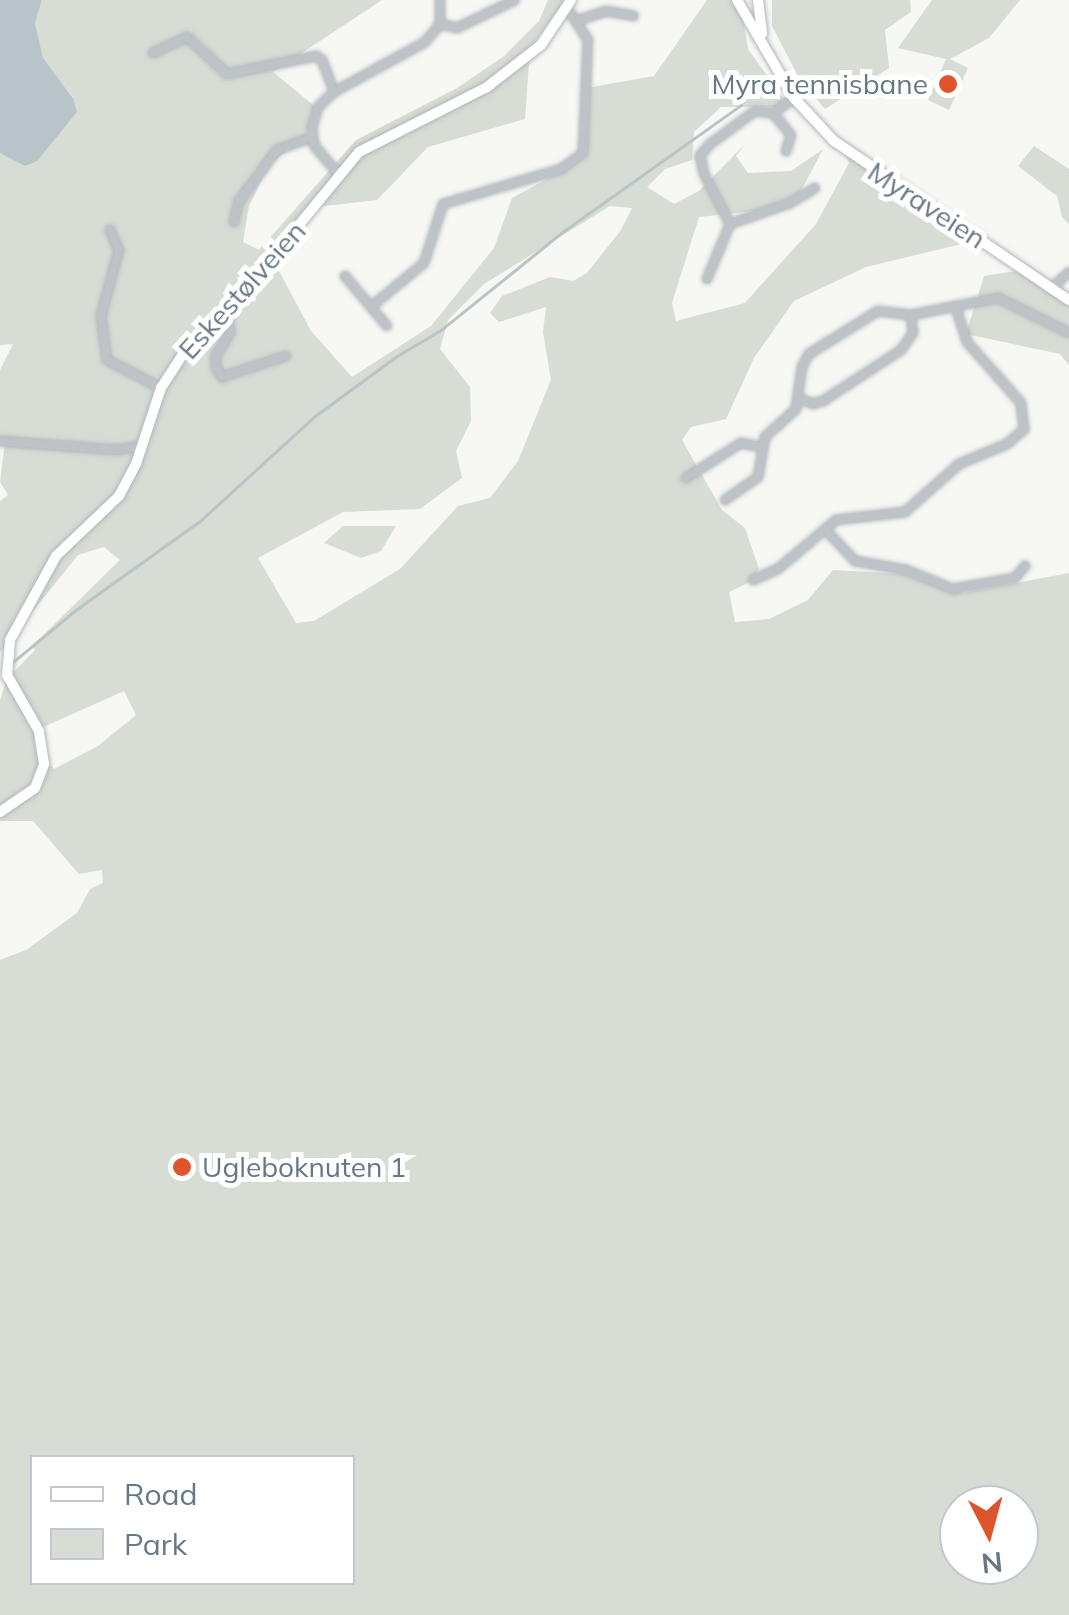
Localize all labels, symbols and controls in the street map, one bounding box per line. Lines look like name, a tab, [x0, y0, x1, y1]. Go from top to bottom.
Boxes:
place label: Myra tennisbane	[711, 67, 928, 101]
marker: Myra tennisbane	[937, 73, 959, 95]
street label: Myraveien	[862, 154, 992, 256]
street label: Eskestølveien	[171, 214, 313, 366]
place label: Ugleboknuten 1	[202, 1150, 406, 1184]
marker: Ugleboknuten 1	[171, 1156, 193, 1178]
legend	[30, 1455, 355, 1585]
text: Road	[124, 1475, 198, 1513]
north arrow	[939, 1485, 1039, 1585]
text: Park	[124, 1525, 187, 1563]
text: N	[980, 1545, 1004, 1582]

